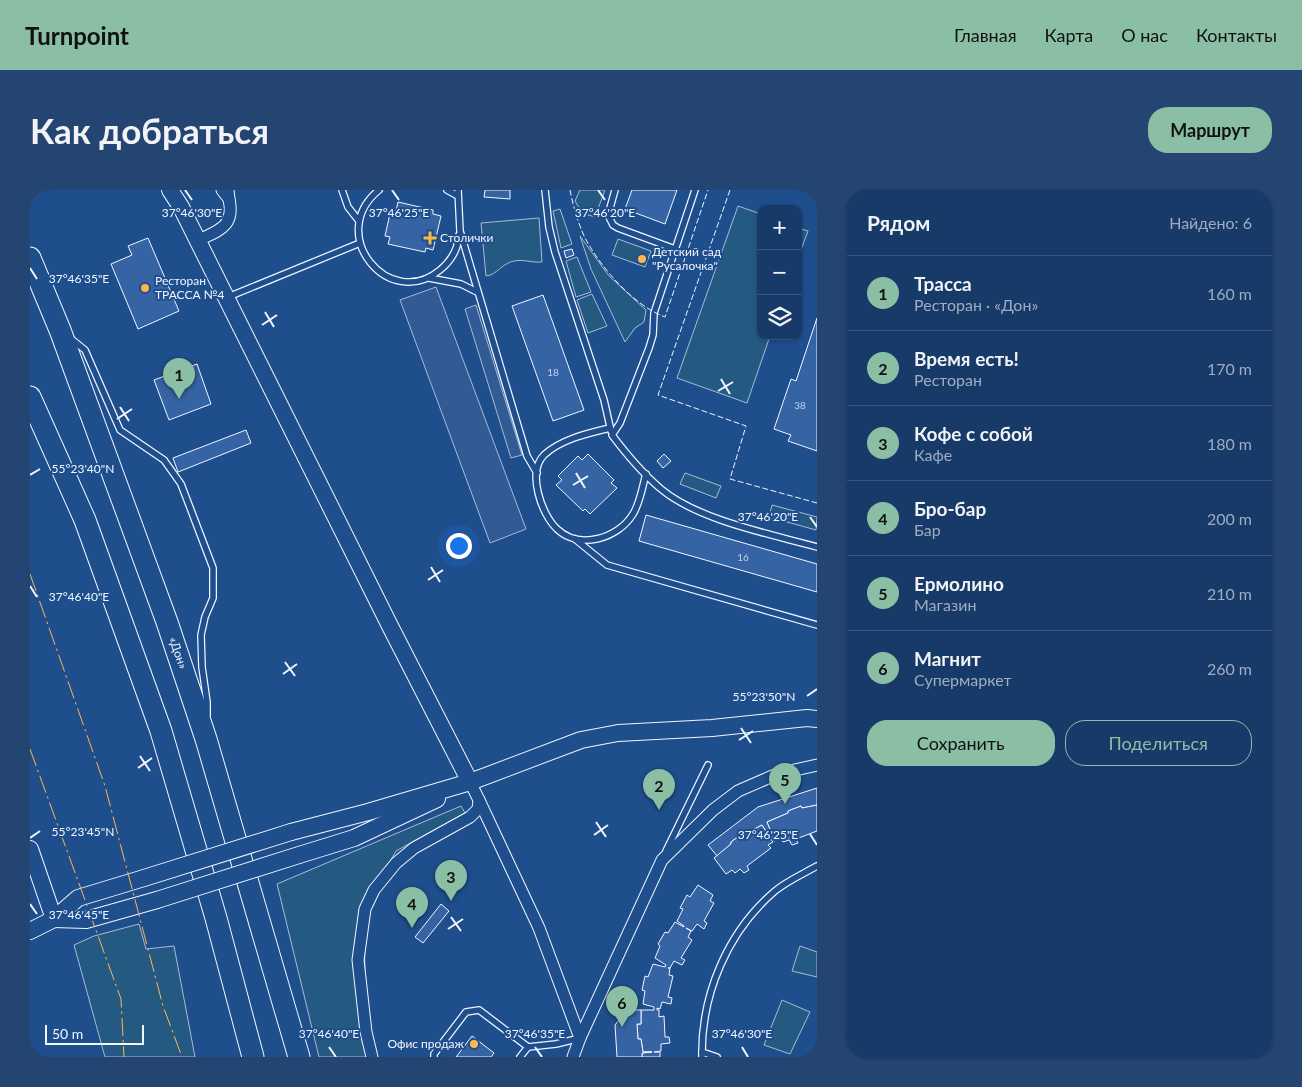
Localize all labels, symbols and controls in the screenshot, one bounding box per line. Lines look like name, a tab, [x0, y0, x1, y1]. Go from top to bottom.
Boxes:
text: Turnpoint	[25, 21, 129, 50]
text: Главная	[954, 24, 1017, 46]
text: Карта	[1045, 24, 1093, 46]
text: О нас	[1121, 24, 1168, 46]
text: Контакты	[1196, 24, 1277, 46]
button: Маршрут	[1148, 107, 1272, 153]
text: Как добраться	[30, 109, 269, 151]
text: 37°46'30"E	[162, 205, 222, 220]
text: 37°46'25"E	[369, 205, 429, 220]
text: 37°46'20"E	[575, 205, 635, 220]
map controls	[757, 205, 802, 340]
button: +	[757, 205, 802, 250]
text: Рядом	[867, 210, 930, 235]
text: Найдено: 6	[1169, 213, 1252, 232]
place label: Столички	[440, 230, 494, 245]
marker: Столички	[424, 232, 436, 244]
place label: Детский сад "Русалочка"	[652, 244, 722, 273]
button: −	[757, 250, 802, 295]
marker: Детский сад "Русалочка"	[636, 253, 648, 265]
text: 37°46'35"E	[49, 271, 109, 286]
text: Трасса	[914, 272, 972, 295]
place label: Ресторан ТРАССА №4	[155, 273, 225, 302]
marker: Ресторан ТРАССА №4	[139, 282, 151, 294]
text: 1	[878, 284, 888, 303]
text: 160 m	[1207, 284, 1252, 303]
button: layers	[757, 295, 802, 340]
text: Ресторан · «Дон»	[914, 295, 1038, 314]
text: Время есть!	[914, 347, 1019, 370]
pin: 1	[163, 358, 195, 399]
text: 2	[878, 359, 888, 378]
text: 170 m	[1207, 359, 1252, 378]
house number: 18	[547, 366, 559, 378]
text: Ресторан	[914, 370, 982, 389]
house number: 38	[794, 399, 806, 411]
text: Кофе с собой	[914, 422, 1033, 445]
text: 3	[878, 434, 888, 453]
text: 180 m	[1207, 434, 1252, 453]
text: Кафе	[914, 445, 952, 464]
text: 55°23'40"N	[52, 461, 114, 476]
text: Бро-бар	[914, 497, 986, 520]
text: 37°46'20"E	[738, 509, 798, 524]
text: 4	[878, 509, 888, 528]
text: 200 m	[1207, 509, 1252, 528]
text: Бар	[914, 520, 941, 539]
your location	[446, 533, 472, 559]
house number: 16	[737, 551, 749, 563]
text: Ермолино	[914, 572, 1004, 595]
text: 5	[878, 584, 888, 603]
text: 210 m	[1207, 584, 1252, 603]
text: 37°46'40"E	[49, 589, 109, 604]
text: Магазин	[914, 595, 976, 614]
street label: «Дон»	[166, 635, 191, 671]
text: Магнит	[914, 647, 981, 670]
text: 6	[878, 659, 888, 678]
text: 260 m	[1207, 659, 1252, 678]
text: Супермаркет	[914, 670, 1012, 689]
text: 55°23'50"N	[733, 689, 795, 704]
button: Сохранить	[867, 720, 1055, 766]
button: Поделиться	[1065, 720, 1252, 766]
pin: 5	[769, 763, 801, 804]
pin: 2	[643, 769, 675, 810]
text: 55°23'45"N	[52, 824, 114, 839]
text: 37°46'25"E	[738, 827, 798, 842]
pin: 3	[435, 860, 467, 901]
pin: 4	[396, 887, 428, 928]
text: 37°46'45"E	[49, 907, 109, 922]
pin: 6	[606, 986, 638, 1027]
scale bar	[45, 1022, 144, 1045]
text: 50 m	[52, 1025, 83, 1042]
text: 37°46'40"E	[299, 1026, 359, 1041]
text: 37°46'35"E	[505, 1026, 565, 1041]
text: 37°46'30"E	[712, 1026, 772, 1041]
place label: Офис продаж	[387, 1036, 465, 1051]
marker: Офис продаж	[468, 1038, 480, 1050]

